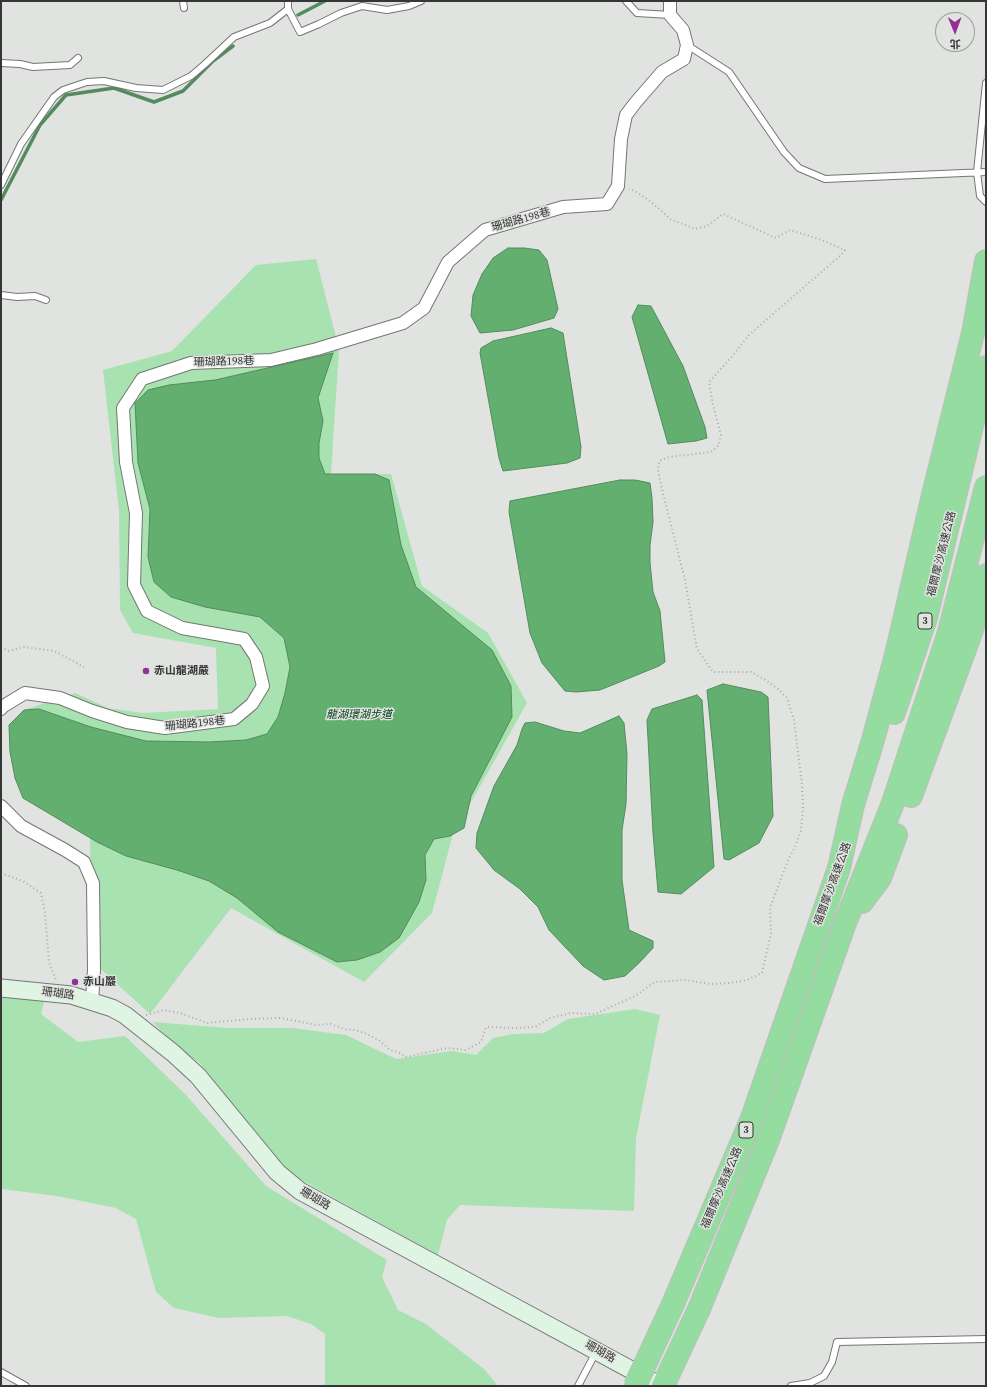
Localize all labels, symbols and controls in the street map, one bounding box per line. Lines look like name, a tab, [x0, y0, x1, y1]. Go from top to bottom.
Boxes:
north arrow	[935, 12, 975, 52]
text: 北	[950, 36, 961, 51]
street label: 珊瑚路198巷	[490, 205, 552, 235]
street label: 珊瑚路198巷	[194, 354, 254, 370]
street label: 福爾摩沙高速公路	[925, 510, 959, 598]
road number: 3	[918, 613, 932, 629]
place label: 赤山龍湖嚴	[154, 664, 209, 678]
marker: 赤山龍湖嚴	[141, 666, 151, 676]
park label: 龍湖環湖步道	[326, 708, 392, 722]
street label: 珊瑚路198巷	[164, 714, 226, 734]
street label: 福爾摩沙高速公路	[812, 840, 854, 928]
place label: 赤山巖	[83, 975, 116, 989]
marker: 赤山巖	[70, 977, 80, 987]
street label: 珊瑚路	[41, 985, 75, 1003]
road number: 3	[739, 1122, 753, 1138]
street label: 福爾摩沙高速公路	[699, 1145, 745, 1231]
street label: 珊瑚路	[297, 1185, 333, 1213]
street label: 珊瑚路	[582, 1338, 618, 1366]

